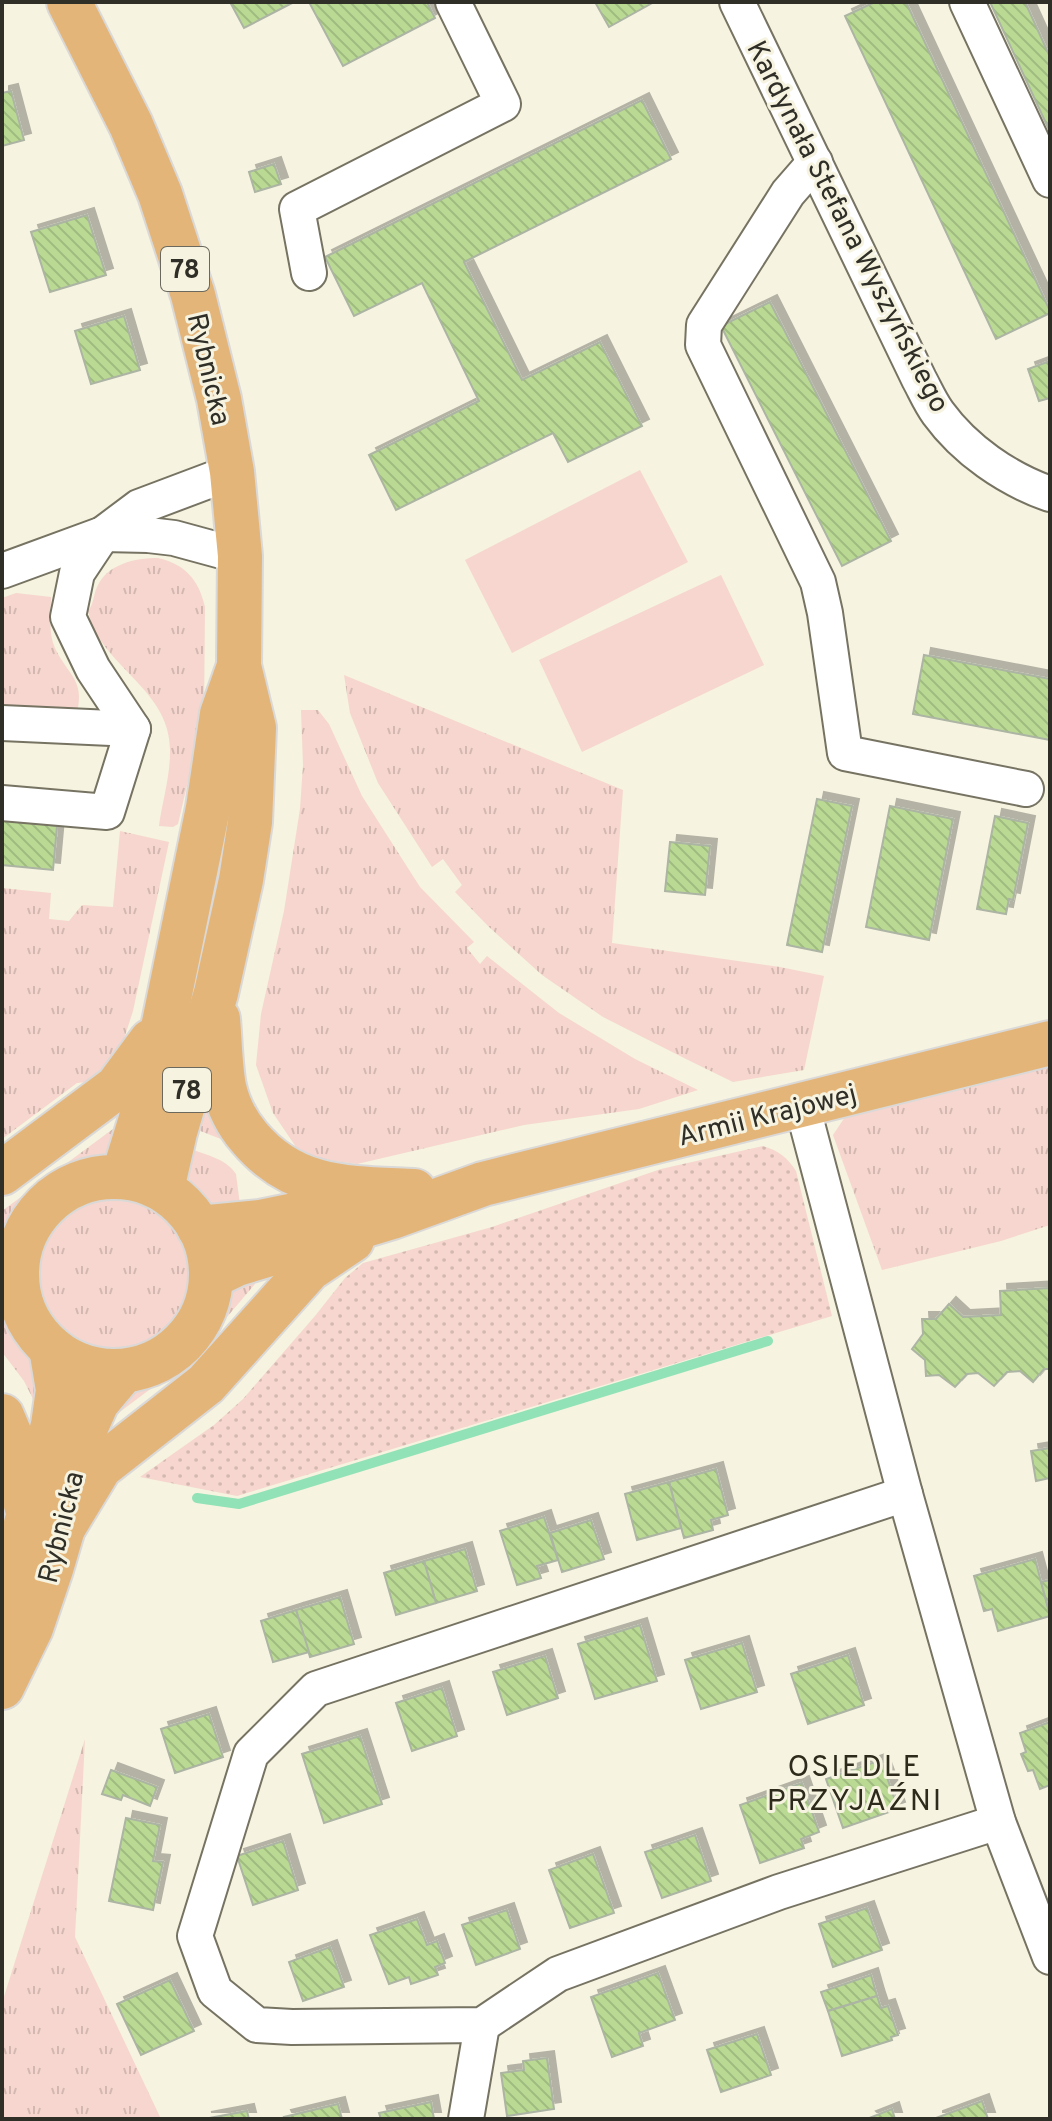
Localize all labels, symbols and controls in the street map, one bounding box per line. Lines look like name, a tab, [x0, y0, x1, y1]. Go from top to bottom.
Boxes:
street label: Kardynała Stefana Wyszyńskiego	[737, 35, 956, 419]
road number: 78	[161, 247, 209, 291]
street label: Rybnicka	[177, 310, 237, 429]
road number: 78	[163, 1068, 211, 1112]
street label: Armii Krajowej	[675, 1077, 861, 1157]
street label: Rybnicka	[32, 1468, 94, 1588]
district label: OSIEDLE PRZYJAŹNI	[767, 1750, 943, 1821]

